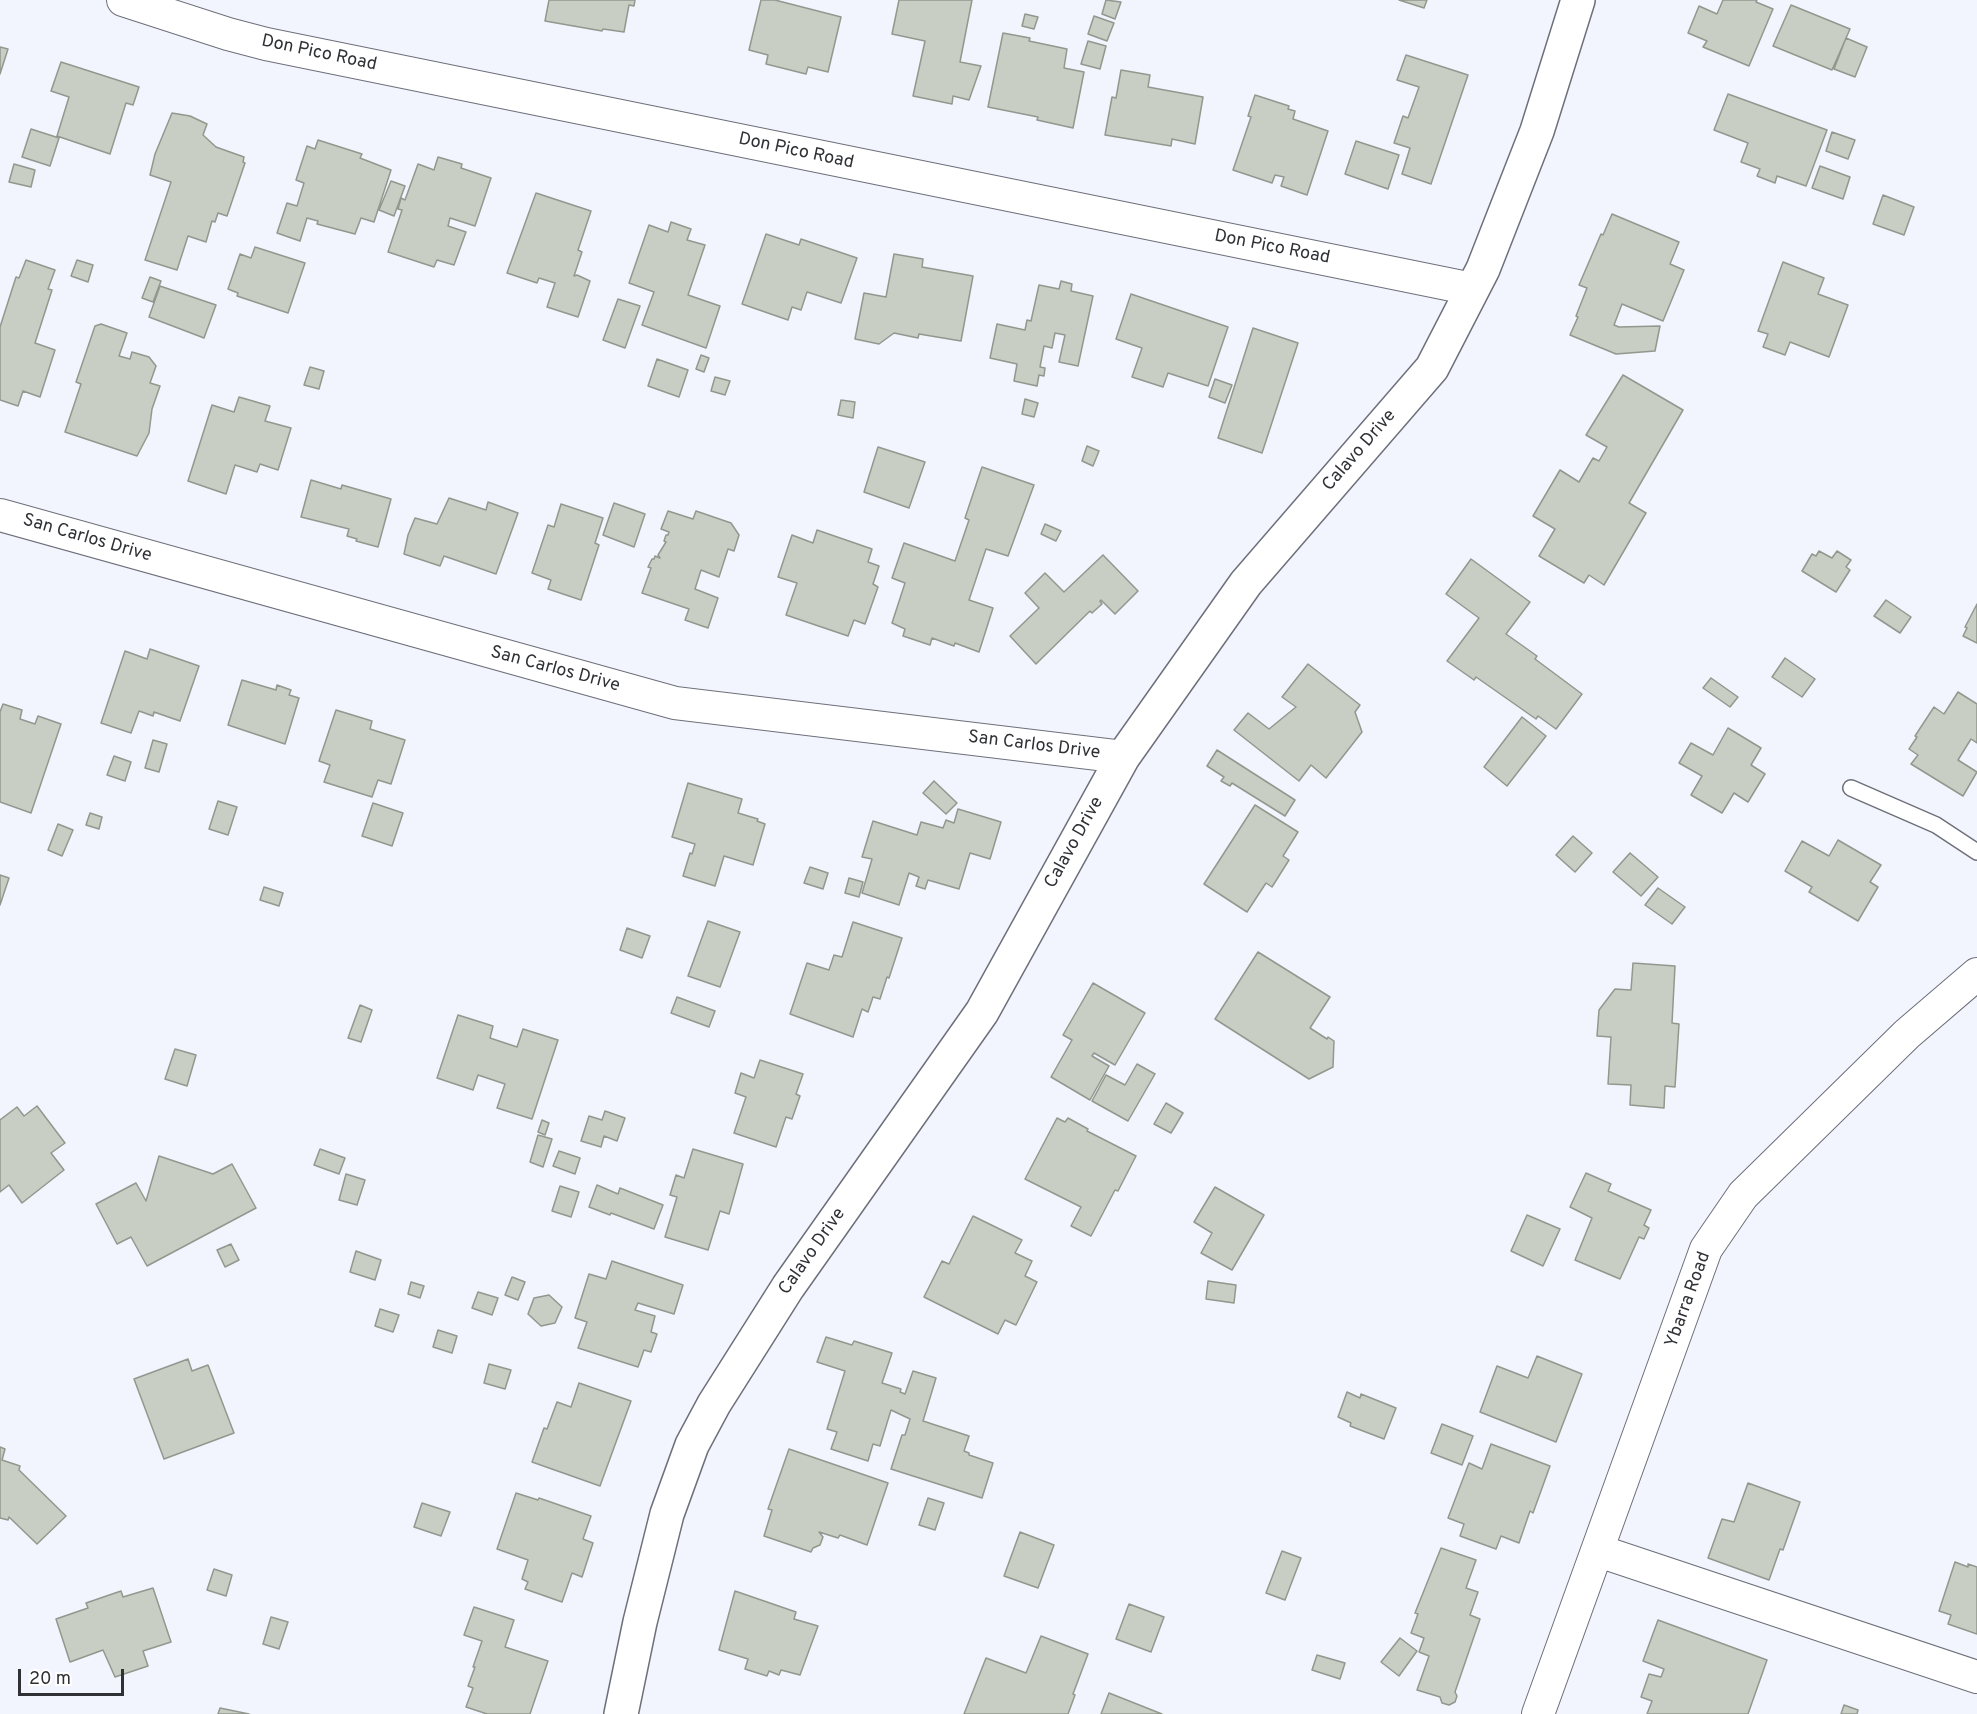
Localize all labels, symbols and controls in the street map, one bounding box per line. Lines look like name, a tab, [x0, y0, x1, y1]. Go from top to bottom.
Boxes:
street label: Don Pico Road	[259, 31, 379, 77]
street label: Don Pico Road	[736, 129, 856, 175]
street label: Don Pico Road	[1212, 226, 1332, 270]
street label: Calavo Drive	[1319, 406, 1401, 496]
street label: San Carlos Drive	[20, 510, 154, 568]
street label: San Carlos Drive	[488, 642, 622, 698]
street label: San Carlos Drive	[967, 727, 1101, 765]
street label: Calavo Drive	[1041, 793, 1109, 893]
street label: Calavo Drive	[775, 1204, 851, 1300]
street label: Ybarra Road	[1662, 1249, 1716, 1351]
scale bar	[21, 1657, 128, 1695]
text: 20 m	[29, 1668, 71, 1691]

